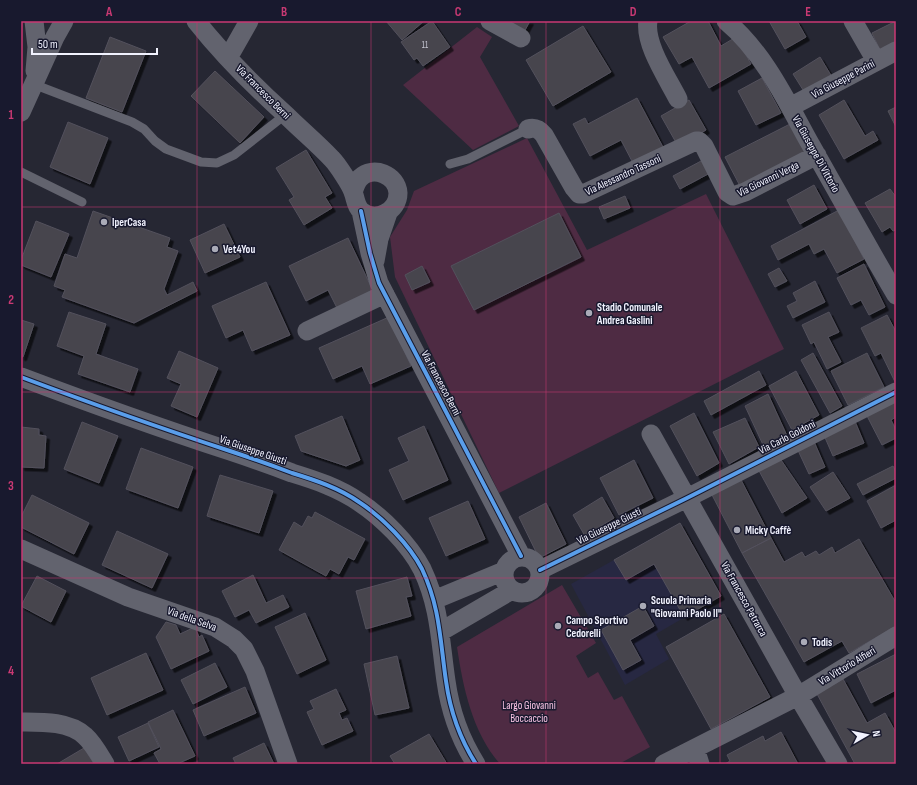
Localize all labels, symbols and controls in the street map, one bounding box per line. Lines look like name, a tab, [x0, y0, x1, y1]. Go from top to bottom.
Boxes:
text: A	[105, 4, 113, 20]
text: B	[281, 4, 287, 20]
text: C	[455, 4, 462, 20]
text: D	[630, 4, 637, 20]
text: E	[805, 4, 811, 20]
scale bar	[32, 30, 157, 56]
text: 50 m	[38, 37, 58, 52]
house number: 11	[422, 40, 429, 51]
street label: Via Giuseppe Parini	[809, 57, 877, 101]
street label: Via Francesco Berni	[233, 62, 293, 122]
text: 1	[8, 107, 14, 123]
street label: Via Giuseppe Di Vittorio	[789, 113, 843, 195]
street label: Via Alessandro Tassoni	[583, 152, 663, 198]
street label: Via Giovanni Verga	[735, 158, 801, 200]
place label: IperCasa	[112, 216, 147, 229]
marker: IperCasa	[99, 217, 109, 227]
place label: Vet4You	[223, 243, 255, 256]
marker: Vet4You	[210, 244, 220, 254]
text: 2	[8, 292, 14, 308]
place label: Stadio Comunale Andrea Gaslini	[596, 301, 663, 327]
marker: Stadio Comunale Andrea Gaslini	[584, 308, 594, 318]
street label: Via Francesco Berni	[418, 348, 464, 418]
street label: Via Carlo Goldoni	[756, 417, 818, 457]
street label: Via Giuseppe Giusti	[218, 432, 288, 468]
text: 3	[8, 478, 14, 494]
street label: Via Giuseppe Giusti	[575, 505, 643, 547]
place label: Micky Caffè	[745, 524, 792, 537]
marker: Micky Caffè	[732, 525, 742, 535]
street label: Via Francesco Petrarca	[718, 559, 770, 639]
place label: Scuola Primaria "Giovanni Paolo II"	[651, 594, 722, 620]
marker: Scuola Primaria "Giovanni Paolo II"	[638, 601, 648, 611]
street label: Via della Selva	[166, 604, 218, 634]
place label: Campo Sportivo Cedorelli	[566, 614, 628, 640]
marker: Campo Sportivo Cedorelli	[553, 621, 563, 631]
place label: Todis	[812, 636, 832, 649]
marker: Todis	[799, 637, 809, 647]
street label: Via Vittorio Alfieri	[816, 644, 878, 688]
text: 4	[8, 663, 14, 679]
park label: Largo Giovanni Boccaccio	[502, 699, 556, 725]
north arrow	[847, 715, 887, 755]
text: N	[870, 730, 883, 738]

